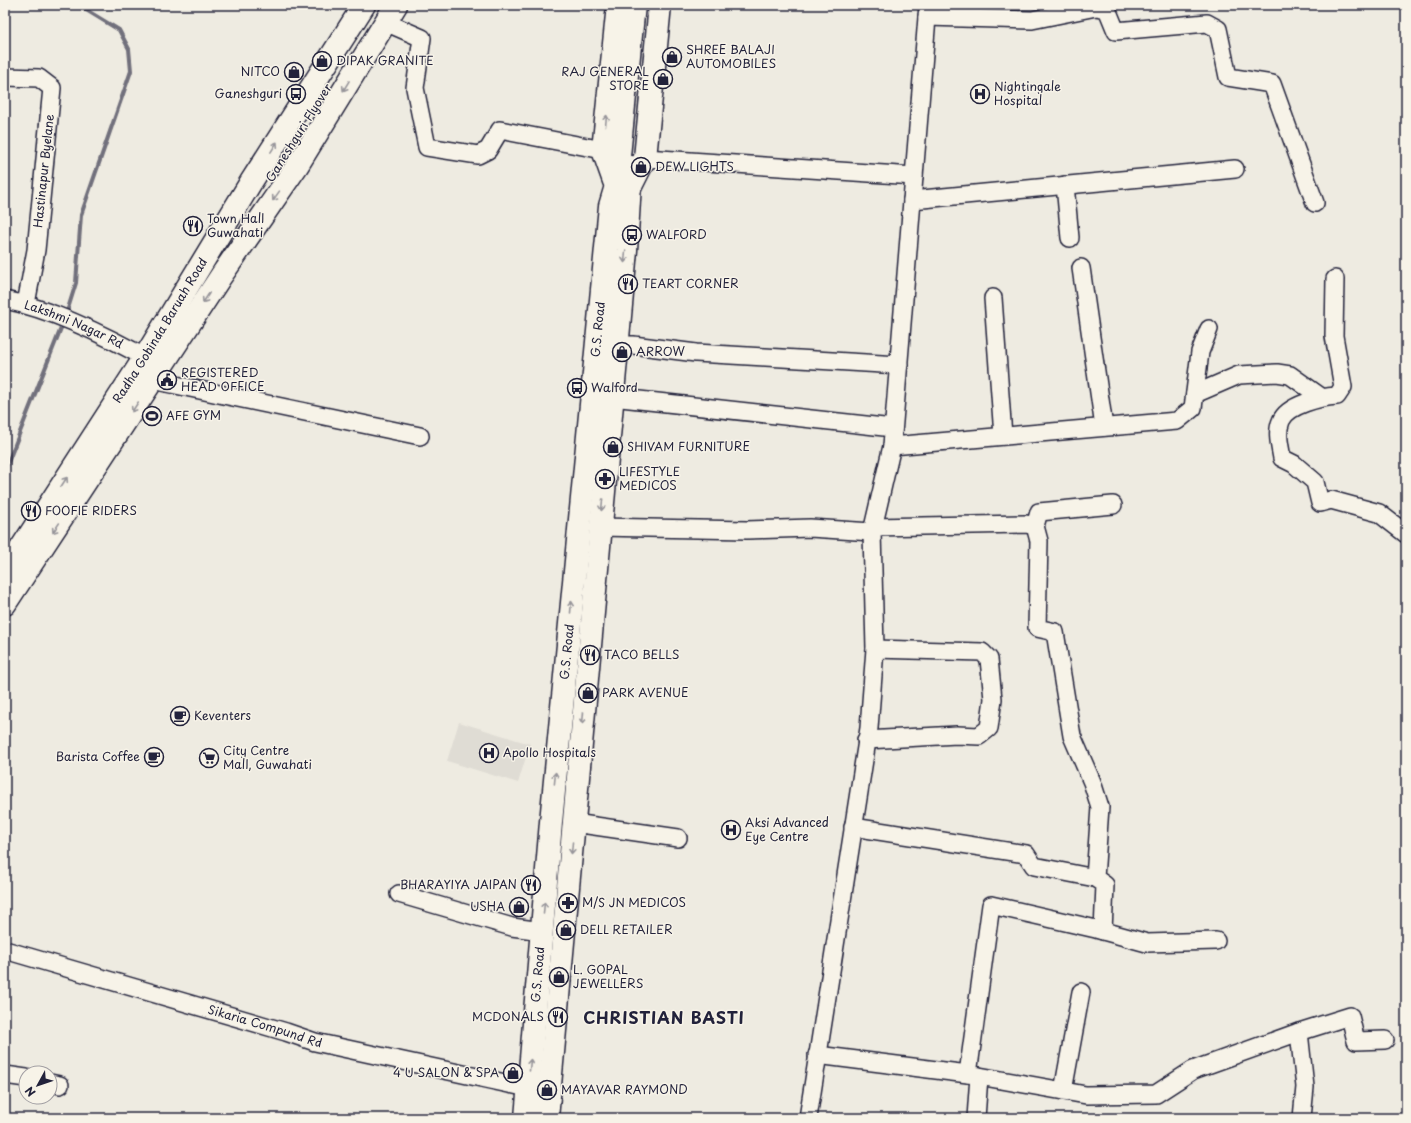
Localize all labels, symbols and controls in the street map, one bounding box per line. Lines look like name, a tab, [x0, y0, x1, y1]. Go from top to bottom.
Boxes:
place label: SHREE BALAJI AUTOMOBILES	[686, 40, 776, 72]
shop icon: SHREE BALAJI AUTOMOBILES	[661, 46, 683, 68]
shop icon: DIPAK GRANITE	[311, 50, 333, 72]
place label: DIPAK GRANITE	[336, 51, 434, 69]
shop icon: NITCO	[283, 61, 305, 83]
place label: NITCO	[240, 62, 280, 80]
place label: RAJ GENERAL STORE	[561, 62, 649, 94]
shop icon: RAJ GENERAL STORE	[652, 68, 674, 90]
place label: Nightingale Hospital	[994, 77, 1061, 109]
street label: Ganeshguri Flyover	[261, 79, 336, 185]
one-way arrow	[342, 80, 350, 91]
bus stop icon: Ganeshguri	[285, 83, 307, 105]
hospital icon: Nightingale Hospital	[969, 83, 991, 105]
place label: Ganeshguri	[215, 84, 282, 102]
street label: Hastinapur Byelane	[28, 113, 58, 229]
one-way arrow	[602, 115, 609, 128]
one-way arrow	[270, 141, 278, 153]
shop icon: DEW LIGHTS	[630, 156, 652, 178]
place label: DEW LIGHTS	[655, 157, 734, 175]
one-way arrow	[272, 190, 280, 201]
place label: Town Hall Guwahati	[207, 209, 264, 241]
restaurant icon: Town Hall Guwahati	[182, 215, 204, 237]
bus stop icon: WALFORD	[621, 224, 643, 246]
place label: WALFORD	[646, 225, 707, 243]
one-way arrow	[622, 250, 629, 263]
street label: Radha Gobinda Baruah Road	[108, 254, 211, 406]
restaurant icon: TEART CORNER	[617, 273, 639, 295]
place label: TEART CORNER	[642, 274, 739, 292]
one-way arrow	[202, 293, 210, 304]
street label: Lakshmi Nagar Rd	[22, 295, 127, 352]
street label: G.S. Road	[586, 301, 609, 358]
shop icon: ARROW	[611, 341, 633, 363]
place label: ARROW	[636, 342, 685, 360]
place label: REGISTERED HEAD OFFICE	[181, 363, 264, 395]
public building icon: REGISTERED HEAD OFFICE	[156, 369, 178, 391]
bus stop icon: Walford	[566, 377, 588, 399]
place label: Walford	[591, 378, 638, 396]
one-way arrow	[130, 401, 138, 413]
sports icon: AFE GYM	[141, 405, 163, 427]
place label: AFE GYM	[166, 406, 221, 424]
shop icon: SHIVAM FURNITURE	[602, 436, 624, 458]
place label: SHIVAM FURNITURE	[627, 437, 750, 455]
place label: LIFESTYLE MEDICOS	[619, 462, 680, 494]
pharmacy icon: LIFESTYLE MEDICOS	[594, 468, 616, 490]
one-way arrow	[60, 477, 68, 488]
one-way arrow	[598, 498, 605, 511]
restaurant icon: FOOFIE RIDERS	[20, 500, 42, 522]
place label: FOOFIE RIDERS	[45, 501, 137, 519]
one-way arrow	[52, 522, 60, 533]
one-way arrow	[567, 601, 575, 614]
street label: G.S. Road	[555, 623, 578, 680]
restaurant icon: TACO BELLS	[579, 644, 601, 666]
place label: TACO BELLS	[604, 645, 679, 663]
shop icon: PARK AVENUE	[577, 682, 599, 704]
place label: PARK AVENUE	[602, 683, 689, 701]
cafe icon: Keventers	[169, 705, 191, 727]
place label: Keventers	[194, 706, 251, 724]
one-way arrow	[580, 711, 587, 724]
place label: City Centre Mall, Guwahati	[223, 741, 312, 773]
hospital icon: Apollo Hospitals	[478, 742, 500, 764]
place label: Apollo Hospitals	[503, 743, 597, 761]
cafe icon: Barista Coffee	[143, 746, 165, 768]
place label: Barista Coffee	[56, 747, 140, 765]
supermarket icon: City Centre Mall, Guwahati	[198, 747, 220, 769]
one-way arrow	[552, 772, 559, 785]
place label: Aksi Advanced Eye Centre	[745, 813, 829, 845]
hospital icon: Aksi Advanced Eye Centre	[720, 819, 742, 841]
one-way arrow	[568, 841, 576, 854]
restaurant icon: BHARAYIYA JAIPAN	[520, 874, 542, 896]
place label: BHARAYIYA JAIPAN	[400, 875, 517, 893]
pharmacy icon: M/S JN MEDICOS	[557, 892, 579, 914]
place label: M/S JN MEDICOS	[582, 893, 686, 911]
shop icon: USHA	[508, 896, 530, 918]
place label: USHA	[470, 897, 505, 915]
one-way arrow	[540, 902, 547, 915]
shop icon: DELL RETAILER	[555, 919, 577, 941]
place label: DELL RETAILER	[580, 920, 673, 938]
street label: G.S. Road	[526, 946, 548, 1003]
place label: L. GOPAL JEWELLERS	[573, 960, 643, 992]
shop icon: L. GOPAL JEWELLERS	[548, 966, 570, 988]
street label: Sikaria Compund Rd	[206, 1000, 324, 1051]
district label: CHRISTIAN BASTI	[583, 1005, 745, 1029]
restaurant icon: MCDONALS	[547, 1006, 569, 1028]
place label: MCDONALS	[472, 1007, 544, 1025]
one-way arrow	[526, 1059, 533, 1072]
shop icon: 4 U SALON & SPA	[502, 1062, 524, 1084]
place label: 4 U SALON & SPA	[393, 1063, 499, 1081]
north arrow	[18, 1065, 58, 1105]
shop icon: MAYAVAR RAYMOND	[536, 1079, 558, 1101]
place label: MAYAVAR RAYMOND	[561, 1080, 688, 1098]
text: N	[20, 1083, 39, 1101]

